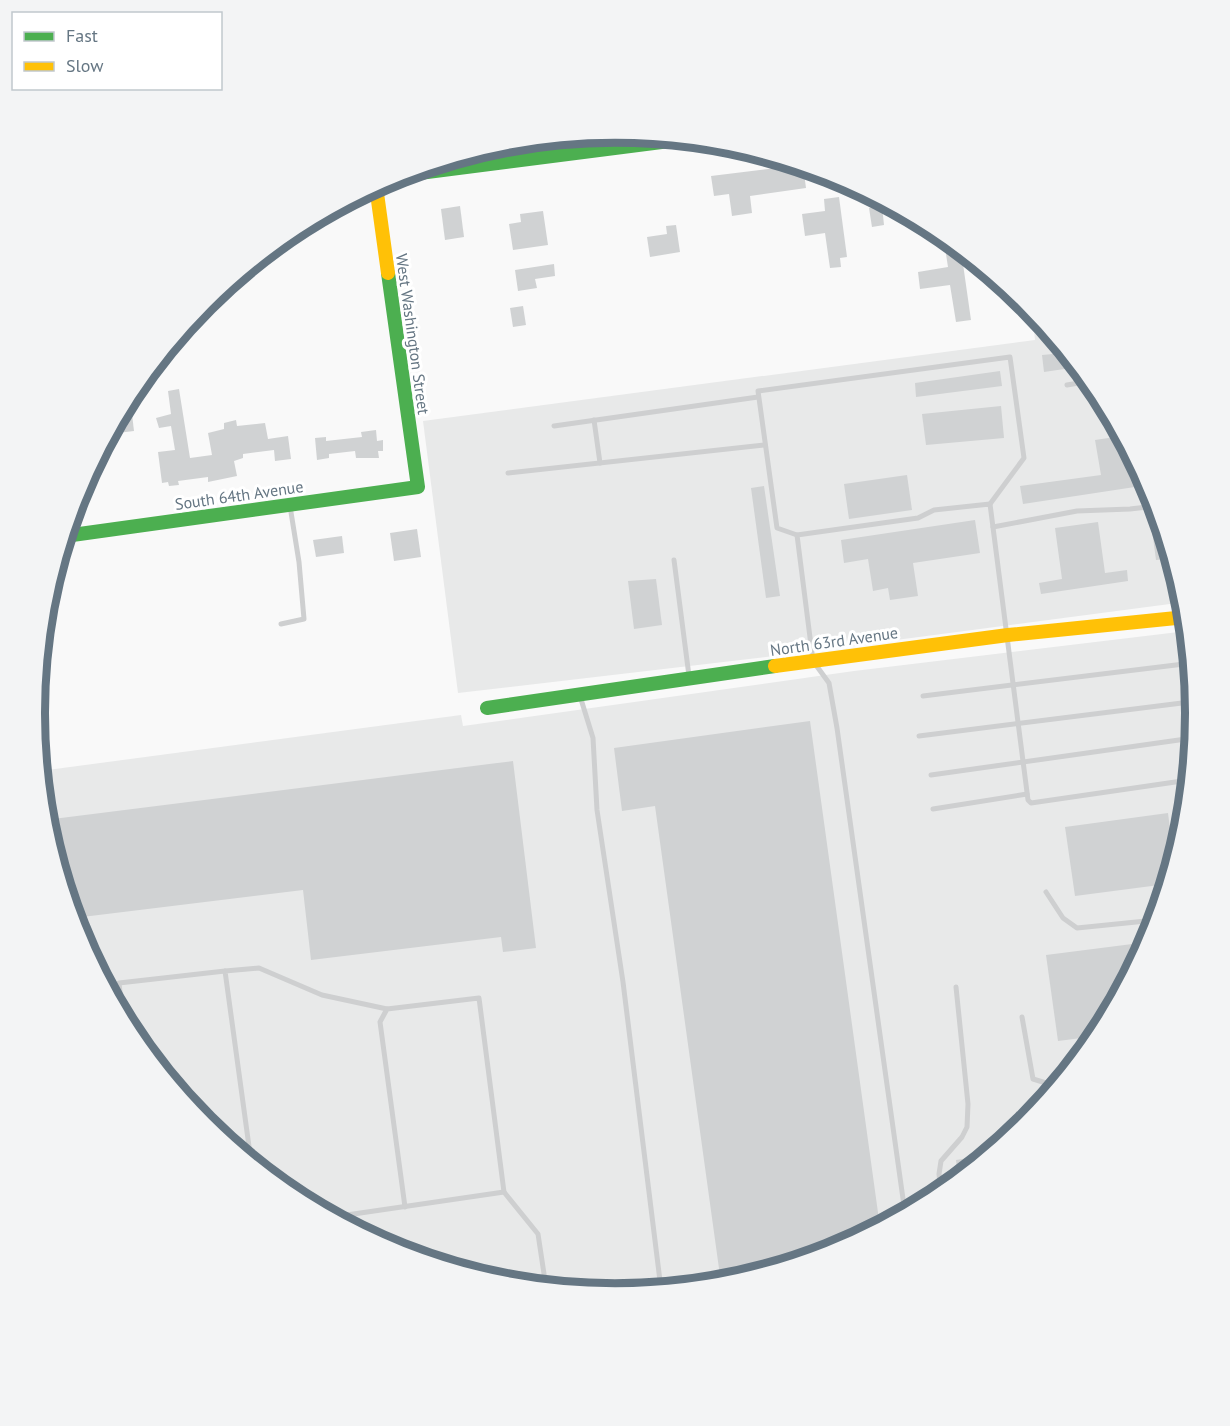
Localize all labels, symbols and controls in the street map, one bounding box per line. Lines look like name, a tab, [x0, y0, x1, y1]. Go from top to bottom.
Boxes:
legend	[12, 12, 222, 90]
text: Fast	[66, 24, 98, 47]
text: Slow	[66, 54, 104, 77]
street label: West Washington Street	[392, 252, 434, 416]
street label: South 64th Avenue	[173, 476, 305, 514]
street label: North 63rd Avenue	[769, 622, 899, 660]

